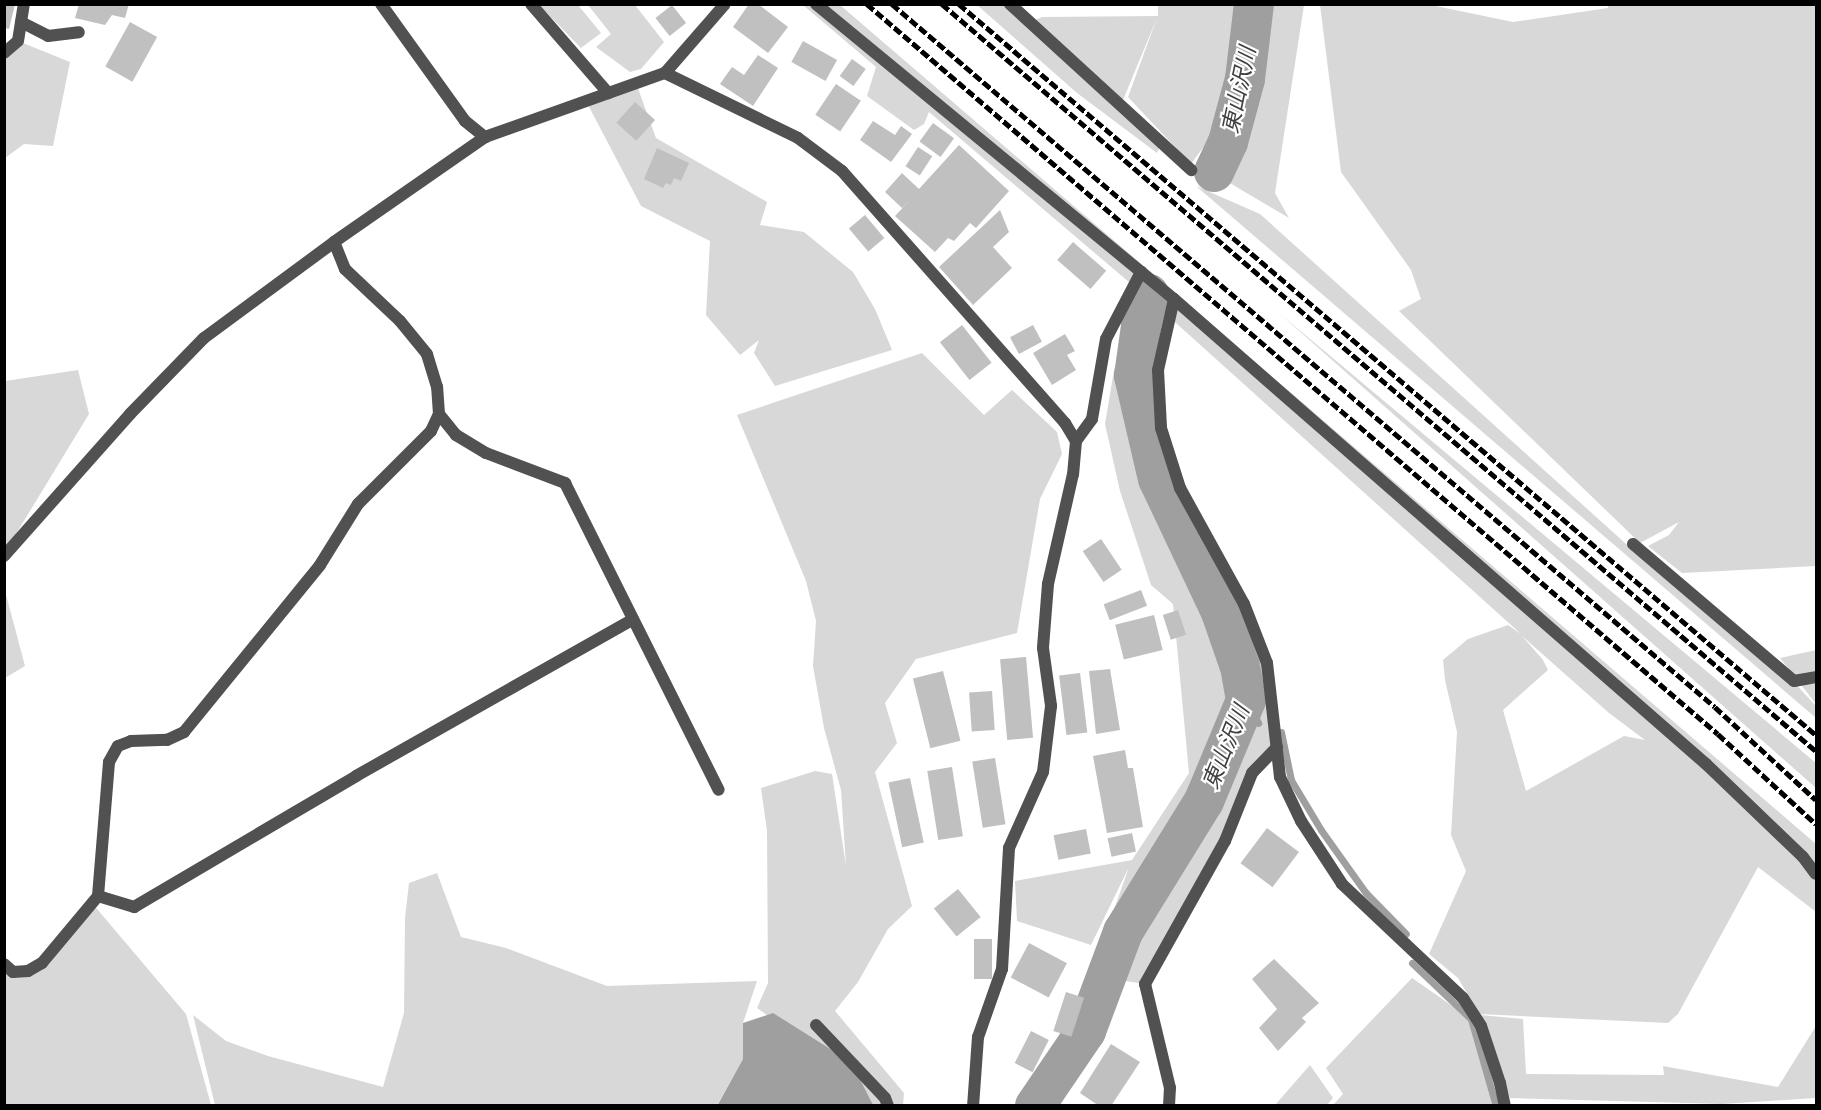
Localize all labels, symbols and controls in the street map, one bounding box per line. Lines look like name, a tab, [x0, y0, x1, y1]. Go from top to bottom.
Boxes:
water label: 東山沢川	[1217, 44, 1261, 136]
water label: 東山沢川	[1197, 701, 1255, 793]

